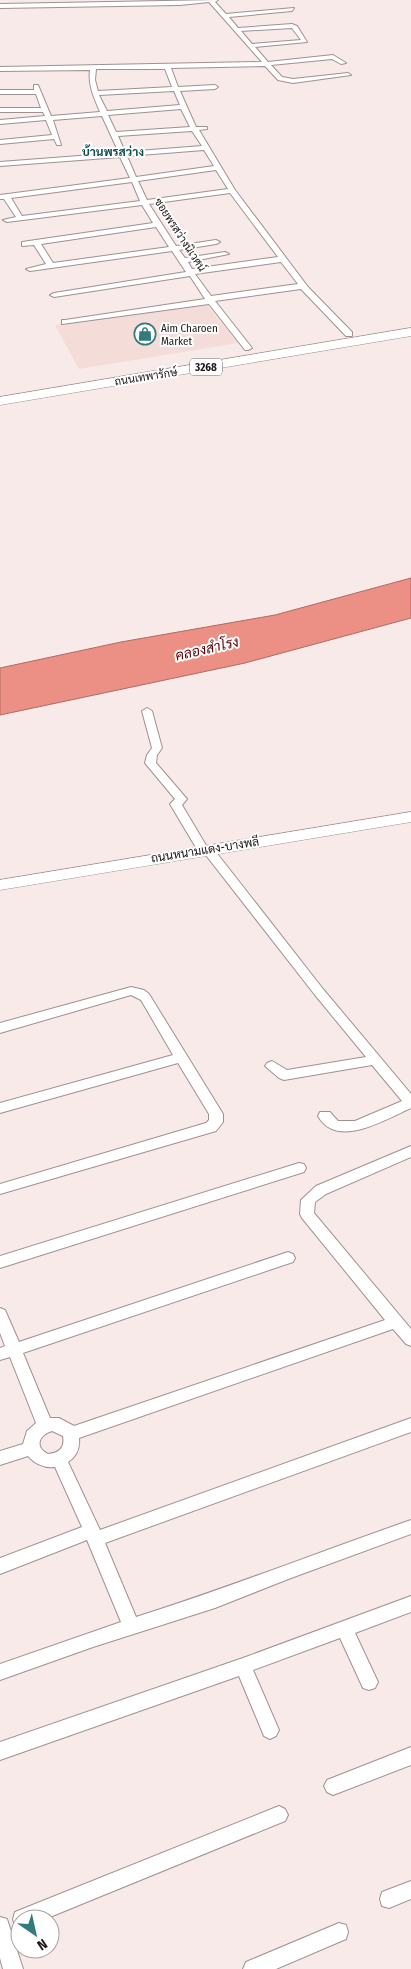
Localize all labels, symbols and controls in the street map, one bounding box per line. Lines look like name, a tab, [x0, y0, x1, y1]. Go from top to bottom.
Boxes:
district label: บ้านพรสว่าง	[82, 144, 144, 159]
street label: ซอยพรสว่างนิเวศน์	[151, 195, 210, 274]
shop icon: Aim Charoen Market	[133, 322, 157, 346]
place label: Aim Charoen Market	[161, 322, 218, 348]
road number: 3268	[190, 358, 222, 376]
street label: ถนนเทพารักษ์	[113, 364, 179, 388]
water label: คลองสำโรง	[174, 633, 240, 665]
street label: ถนนหนามแดง-บางพลี	[150, 834, 260, 865]
north arrow	[10, 1909, 60, 1959]
text: N	[34, 1935, 50, 1954]

